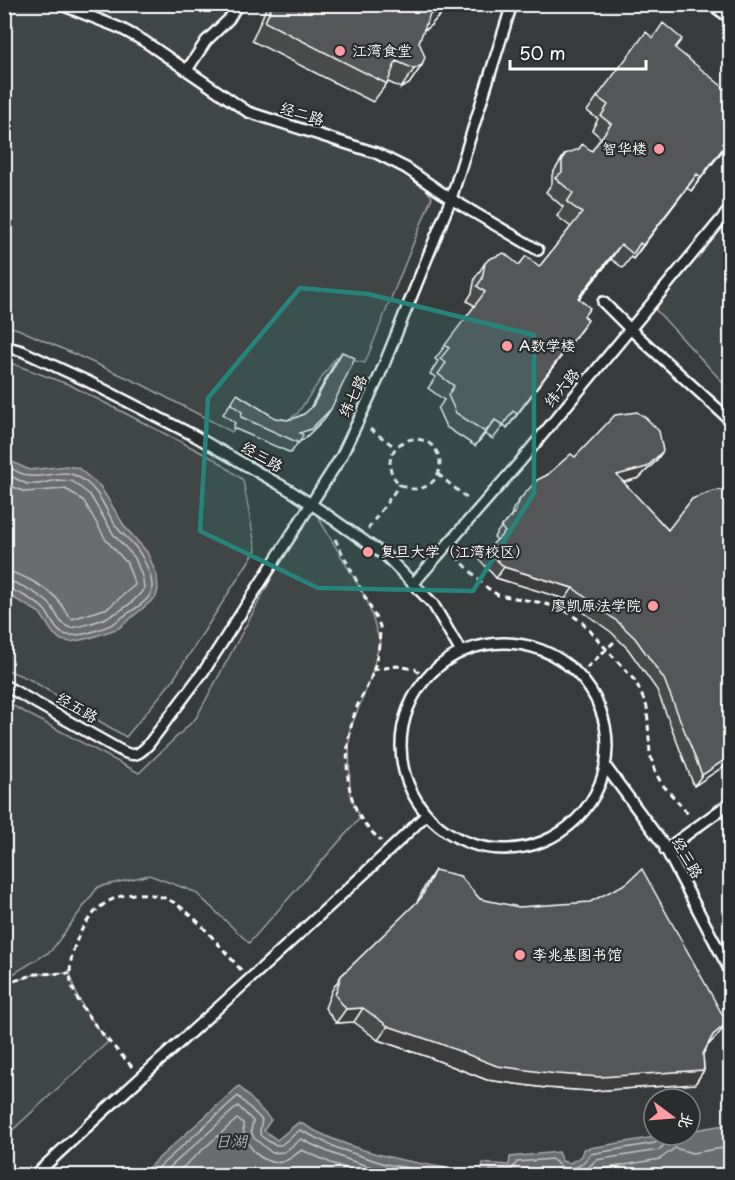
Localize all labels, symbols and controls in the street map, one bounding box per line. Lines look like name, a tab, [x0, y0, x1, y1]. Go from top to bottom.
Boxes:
scale bar	[510, 33, 646, 71]
place label: 江湾食堂	[352, 38, 412, 61]
text: 50 m	[519, 39, 566, 66]
marker: 江湾食堂	[333, 44, 347, 58]
street label: 经二路	[278, 95, 327, 130]
place label: 智华楼	[602, 136, 647, 159]
marker: 智华楼	[652, 142, 666, 156]
place label: A数学楼	[519, 333, 576, 356]
marker: A数学楼	[500, 339, 514, 353]
street label: 纬六路	[538, 362, 584, 412]
street label: 纬七路	[331, 370, 372, 421]
street label: 经三路	[238, 434, 288, 477]
place label: 复旦大学（江湾校区）	[380, 539, 530, 562]
marker: 复旦大学（江湾校区）	[361, 545, 375, 559]
place label: 廖凯原法学院	[551, 593, 641, 616]
marker: 廖凯原法学院	[646, 599, 660, 613]
street label: 经五路	[53, 685, 103, 728]
street label: 经三路	[667, 832, 710, 882]
place label: 李兆基图书馆	[532, 942, 622, 965]
marker: 李兆基图书馆	[513, 948, 527, 962]
north arrow	[642, 1087, 702, 1147]
text: 北	[674, 1110, 701, 1132]
water label: 日湖	[215, 1128, 249, 1152]

